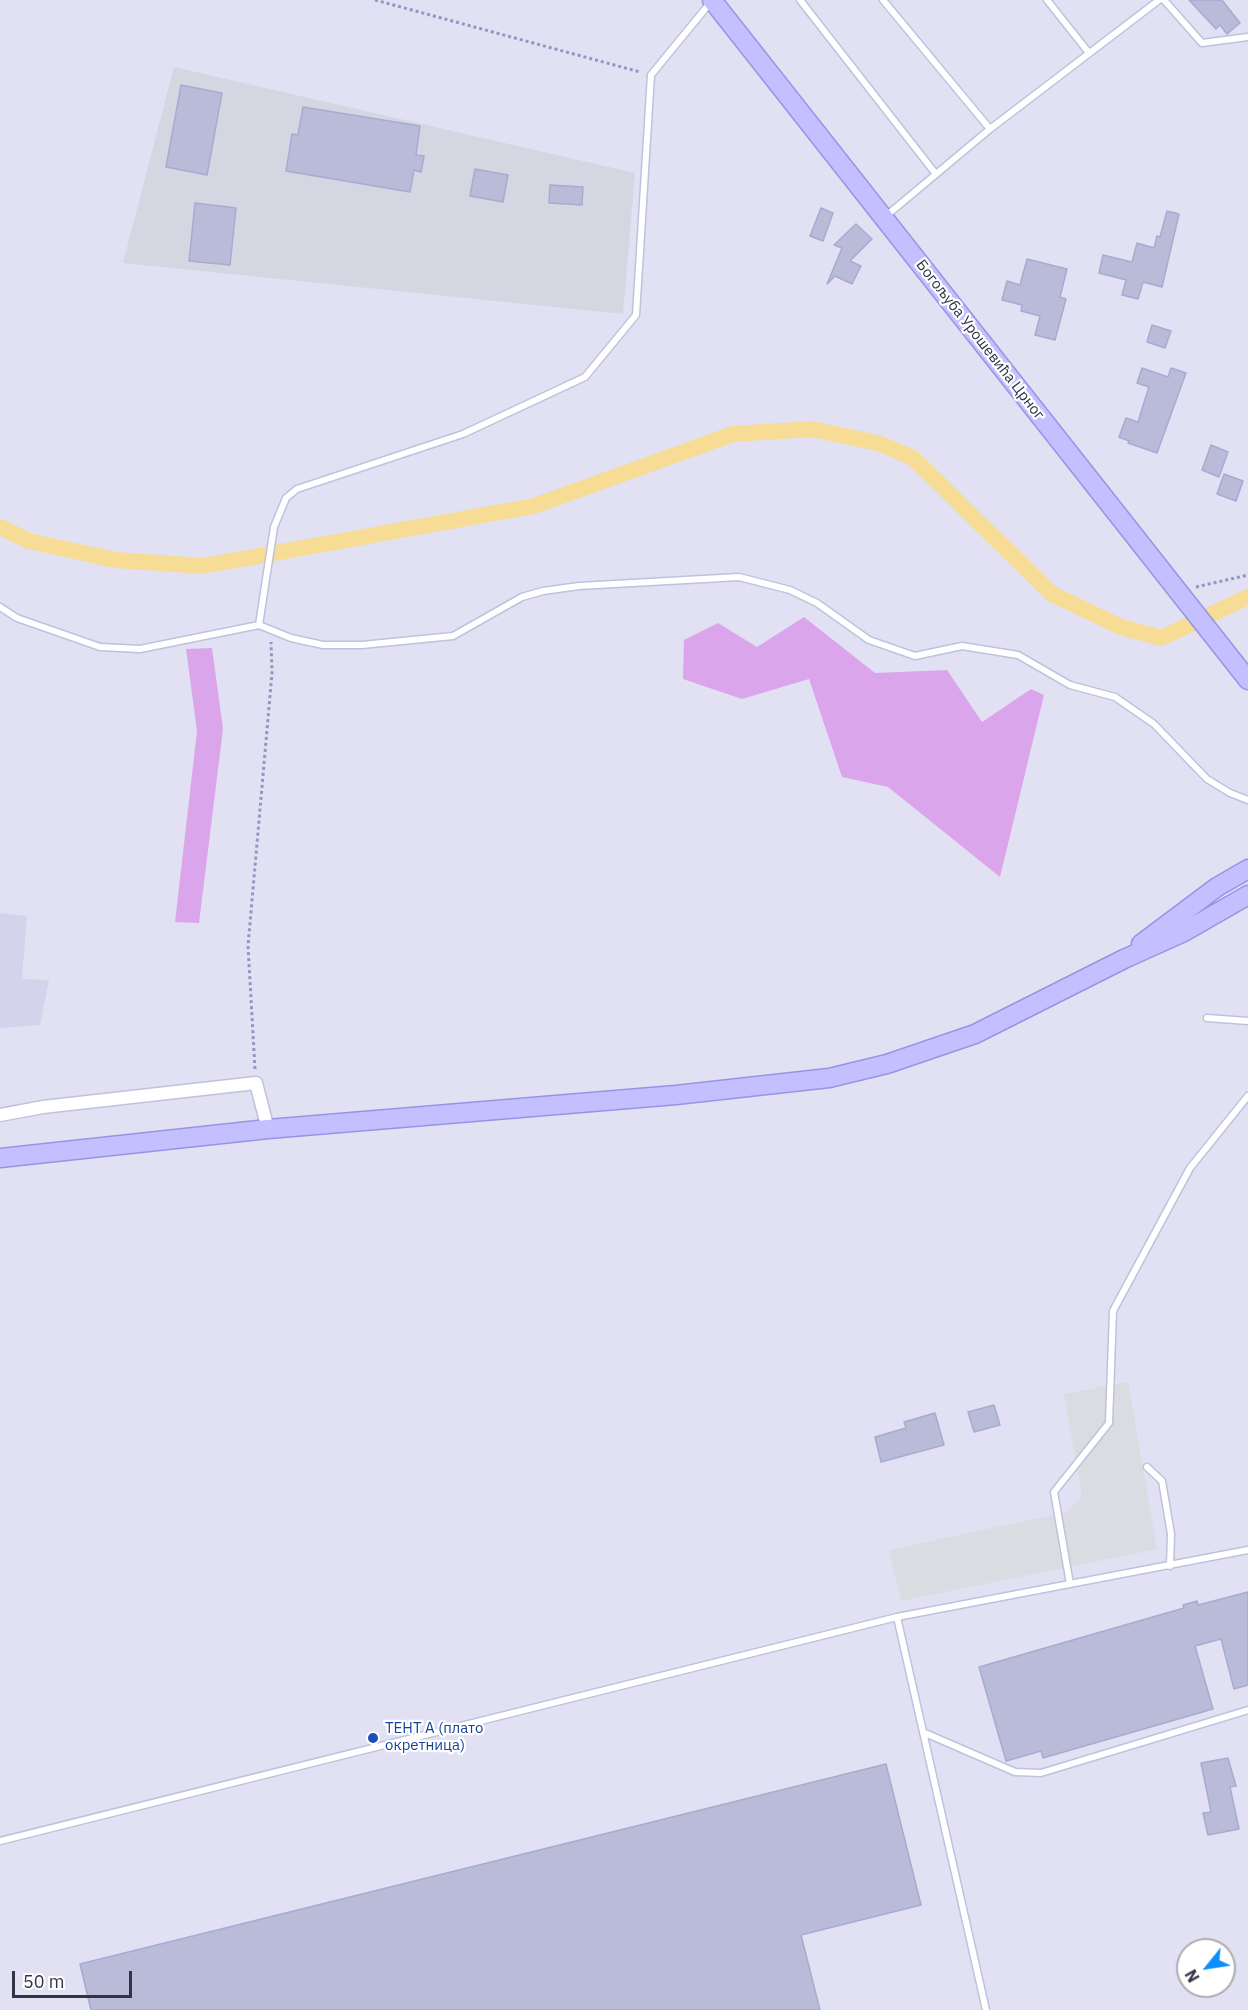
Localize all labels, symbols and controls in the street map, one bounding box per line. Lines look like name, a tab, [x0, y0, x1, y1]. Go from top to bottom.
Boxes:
street label: Богољуба Урошевића Црног	[912, 256, 1048, 424]
place label: ТЕНТ А (плато окретница)	[385, 1720, 483, 1755]
marker: ТЕНТ А (плато окретница)	[366, 1731, 380, 1745]
north arrow	[1176, 1938, 1236, 1998]
scale bar	[15, 1959, 135, 1997]
text: N	[1181, 1966, 1204, 1986]
text: 50 m	[23, 1970, 65, 1993]

